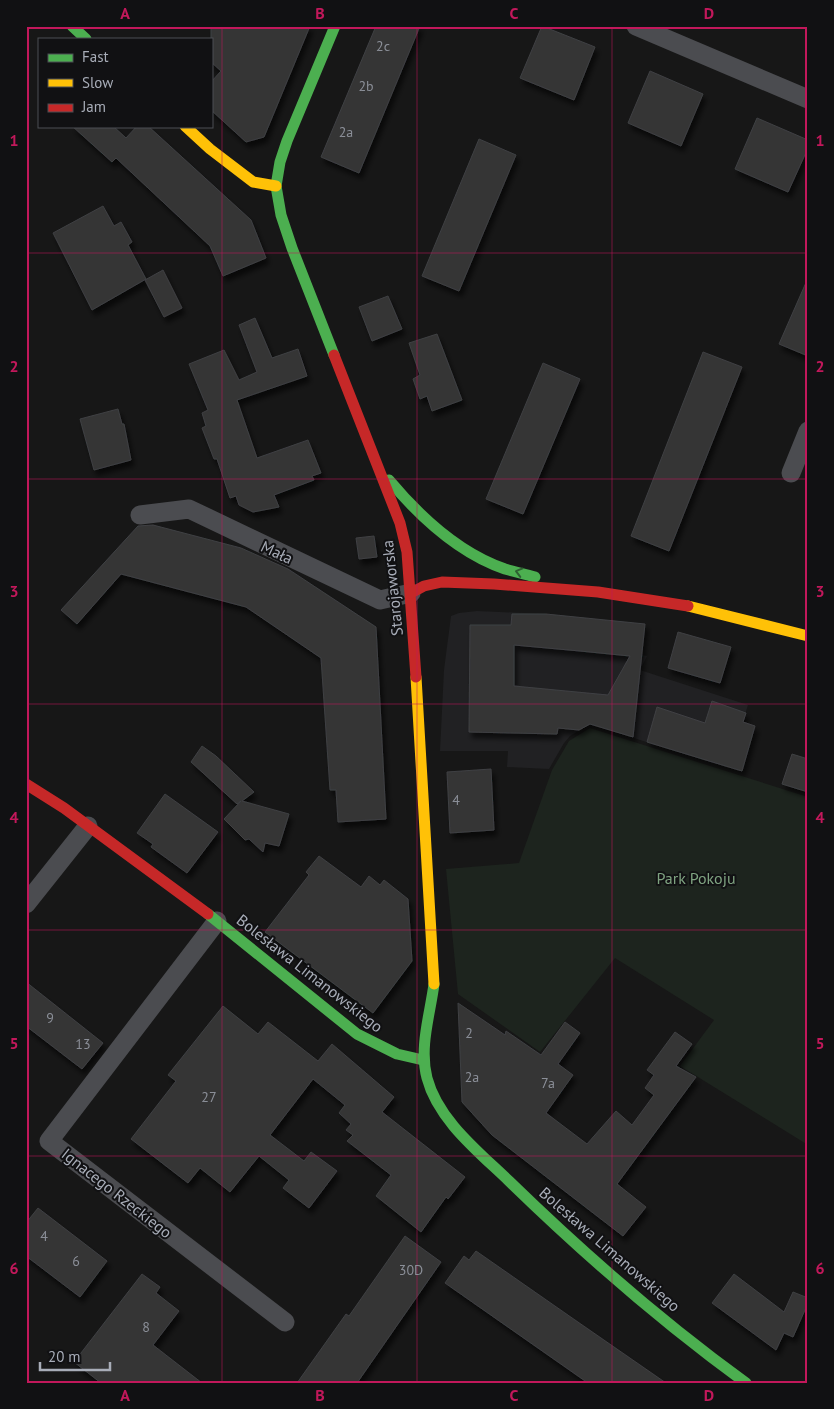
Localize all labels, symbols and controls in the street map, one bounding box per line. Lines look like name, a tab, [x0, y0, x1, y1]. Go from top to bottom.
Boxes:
text: A	[120, 3, 130, 23]
text: B	[315, 3, 325, 23]
text: C	[510, 3, 519, 23]
text: D	[704, 3, 714, 23]
house number: 2c	[376, 37, 390, 55]
legend	[38, 38, 212, 128]
text: Fast	[82, 47, 109, 66]
text: Slow	[82, 73, 113, 92]
house number: 2b	[358, 77, 374, 95]
text: Jam	[81, 97, 106, 116]
house number: 2a	[339, 123, 353, 141]
text: 1	[9, 130, 19, 150]
text: 1	[815, 130, 825, 150]
text: 2	[9, 356, 19, 376]
text: 2	[815, 356, 825, 376]
street label: Mała	[258, 536, 296, 568]
street label: Starojaworska	[377, 539, 407, 637]
one-way arrow	[515, 568, 523, 578]
text: 3	[9, 581, 19, 601]
text: 3	[815, 581, 825, 601]
house number: 4	[452, 791, 460, 809]
text: 4	[9, 807, 19, 827]
text: 4	[815, 807, 825, 827]
park label: Park Pokoju	[656, 868, 736, 888]
street label: Bolesława Limanowskiego	[233, 910, 387, 1036]
house number: 9	[46, 1009, 54, 1027]
house number: 2	[465, 1024, 473, 1042]
text: 5	[9, 1033, 19, 1053]
text: 5	[815, 1033, 825, 1053]
house number: 13	[75, 1035, 91, 1053]
house number: 2a	[465, 1068, 479, 1086]
house number: 7a	[541, 1074, 555, 1092]
house number: 27	[201, 1088, 217, 1106]
street label: Ignacego Rzeckiego	[58, 1144, 176, 1242]
street label: Bolesława Limanowskiego	[535, 1182, 685, 1316]
house number: 4	[40, 1227, 48, 1245]
house number: 6	[72, 1252, 80, 1270]
text: 6	[9, 1258, 19, 1278]
text: 6	[815, 1258, 825, 1278]
house number: 30D	[399, 1261, 423, 1279]
house number: 8	[142, 1318, 150, 1336]
scale bar	[40, 1339, 110, 1371]
text: 20 m	[48, 1347, 81, 1366]
text: A	[120, 1385, 130, 1405]
text: B	[315, 1385, 325, 1405]
text: C	[510, 1385, 519, 1405]
text: D	[704, 1385, 714, 1405]

